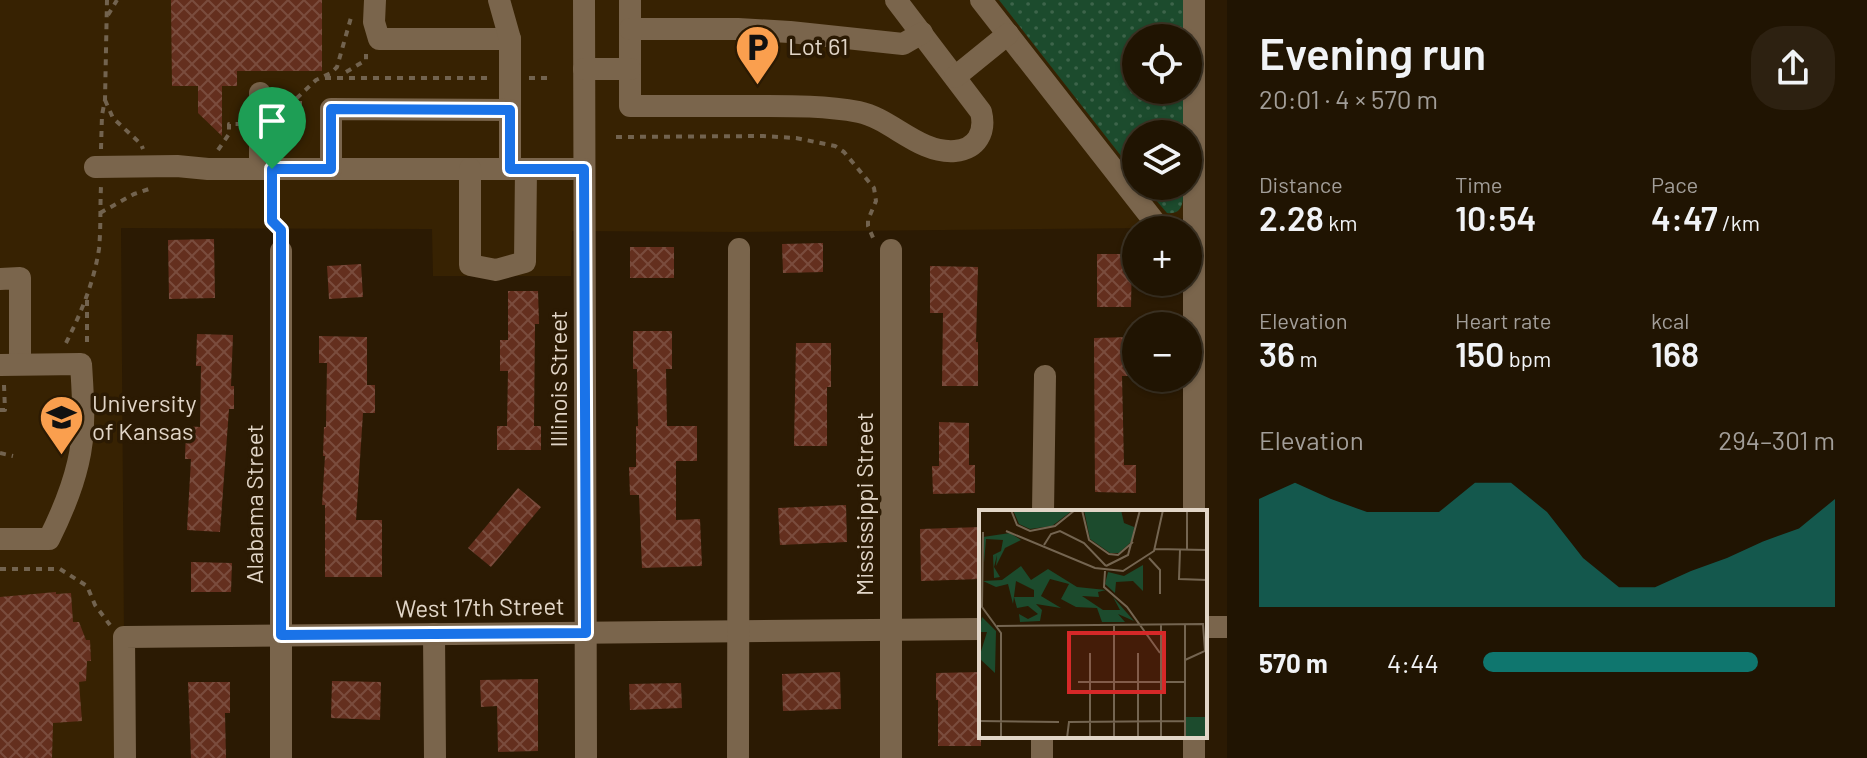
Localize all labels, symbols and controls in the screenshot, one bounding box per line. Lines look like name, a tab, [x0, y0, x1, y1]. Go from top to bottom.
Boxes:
parking icon: Lot 61	[733, 23, 781, 86]
map controls	[1122, 24, 1202, 392]
button: locate	[1122, 24, 1202, 104]
text: Evening run	[1259, 26, 1486, 79]
button: share	[1751, 26, 1835, 110]
place label: Lot 61	[788, 31, 848, 60]
text: 20:01 · 4 × 570 m	[1259, 83, 1438, 114]
pin	[238, 87, 306, 169]
icon: arrive	[250, 99, 294, 143]
button: layers	[1122, 120, 1202, 200]
text: Distance	[1259, 171, 1343, 197]
text: Time	[1455, 171, 1503, 197]
text: Pace	[1651, 171, 1698, 197]
text: 2.28	[1259, 197, 1324, 238]
text: 10:54	[1455, 197, 1536, 238]
text: 4:47	[1651, 197, 1718, 238]
text: km	[1324, 209, 1358, 235]
text: /km	[1718, 209, 1760, 235]
button: +	[1122, 216, 1202, 296]
text: Elevation	[1259, 307, 1348, 333]
text: Heart rate	[1455, 307, 1552, 333]
text: kcal	[1651, 307, 1689, 333]
street label: Illinois Street	[543, 310, 572, 448]
button: −	[1122, 312, 1202, 392]
text: 36	[1259, 333, 1295, 374]
text: 150	[1455, 333, 1504, 374]
text: 168	[1651, 333, 1699, 374]
text: m	[1295, 345, 1318, 371]
text: bpm	[1504, 345, 1551, 371]
place label: University of Kansas	[92, 388, 197, 445]
school or university icon: University of Kansas	[37, 394, 85, 457]
street label: Mississippi Street	[849, 412, 878, 596]
street label: Alabama Street	[239, 424, 268, 584]
text: Elevation	[1259, 424, 1364, 455]
text: 294–301 m	[1718, 424, 1835, 455]
inset map	[979, 510, 1207, 738]
street label: West 17th Street	[395, 591, 565, 622]
text: 570 m	[1259, 647, 1328, 678]
text: 4:44	[1387, 647, 1439, 678]

